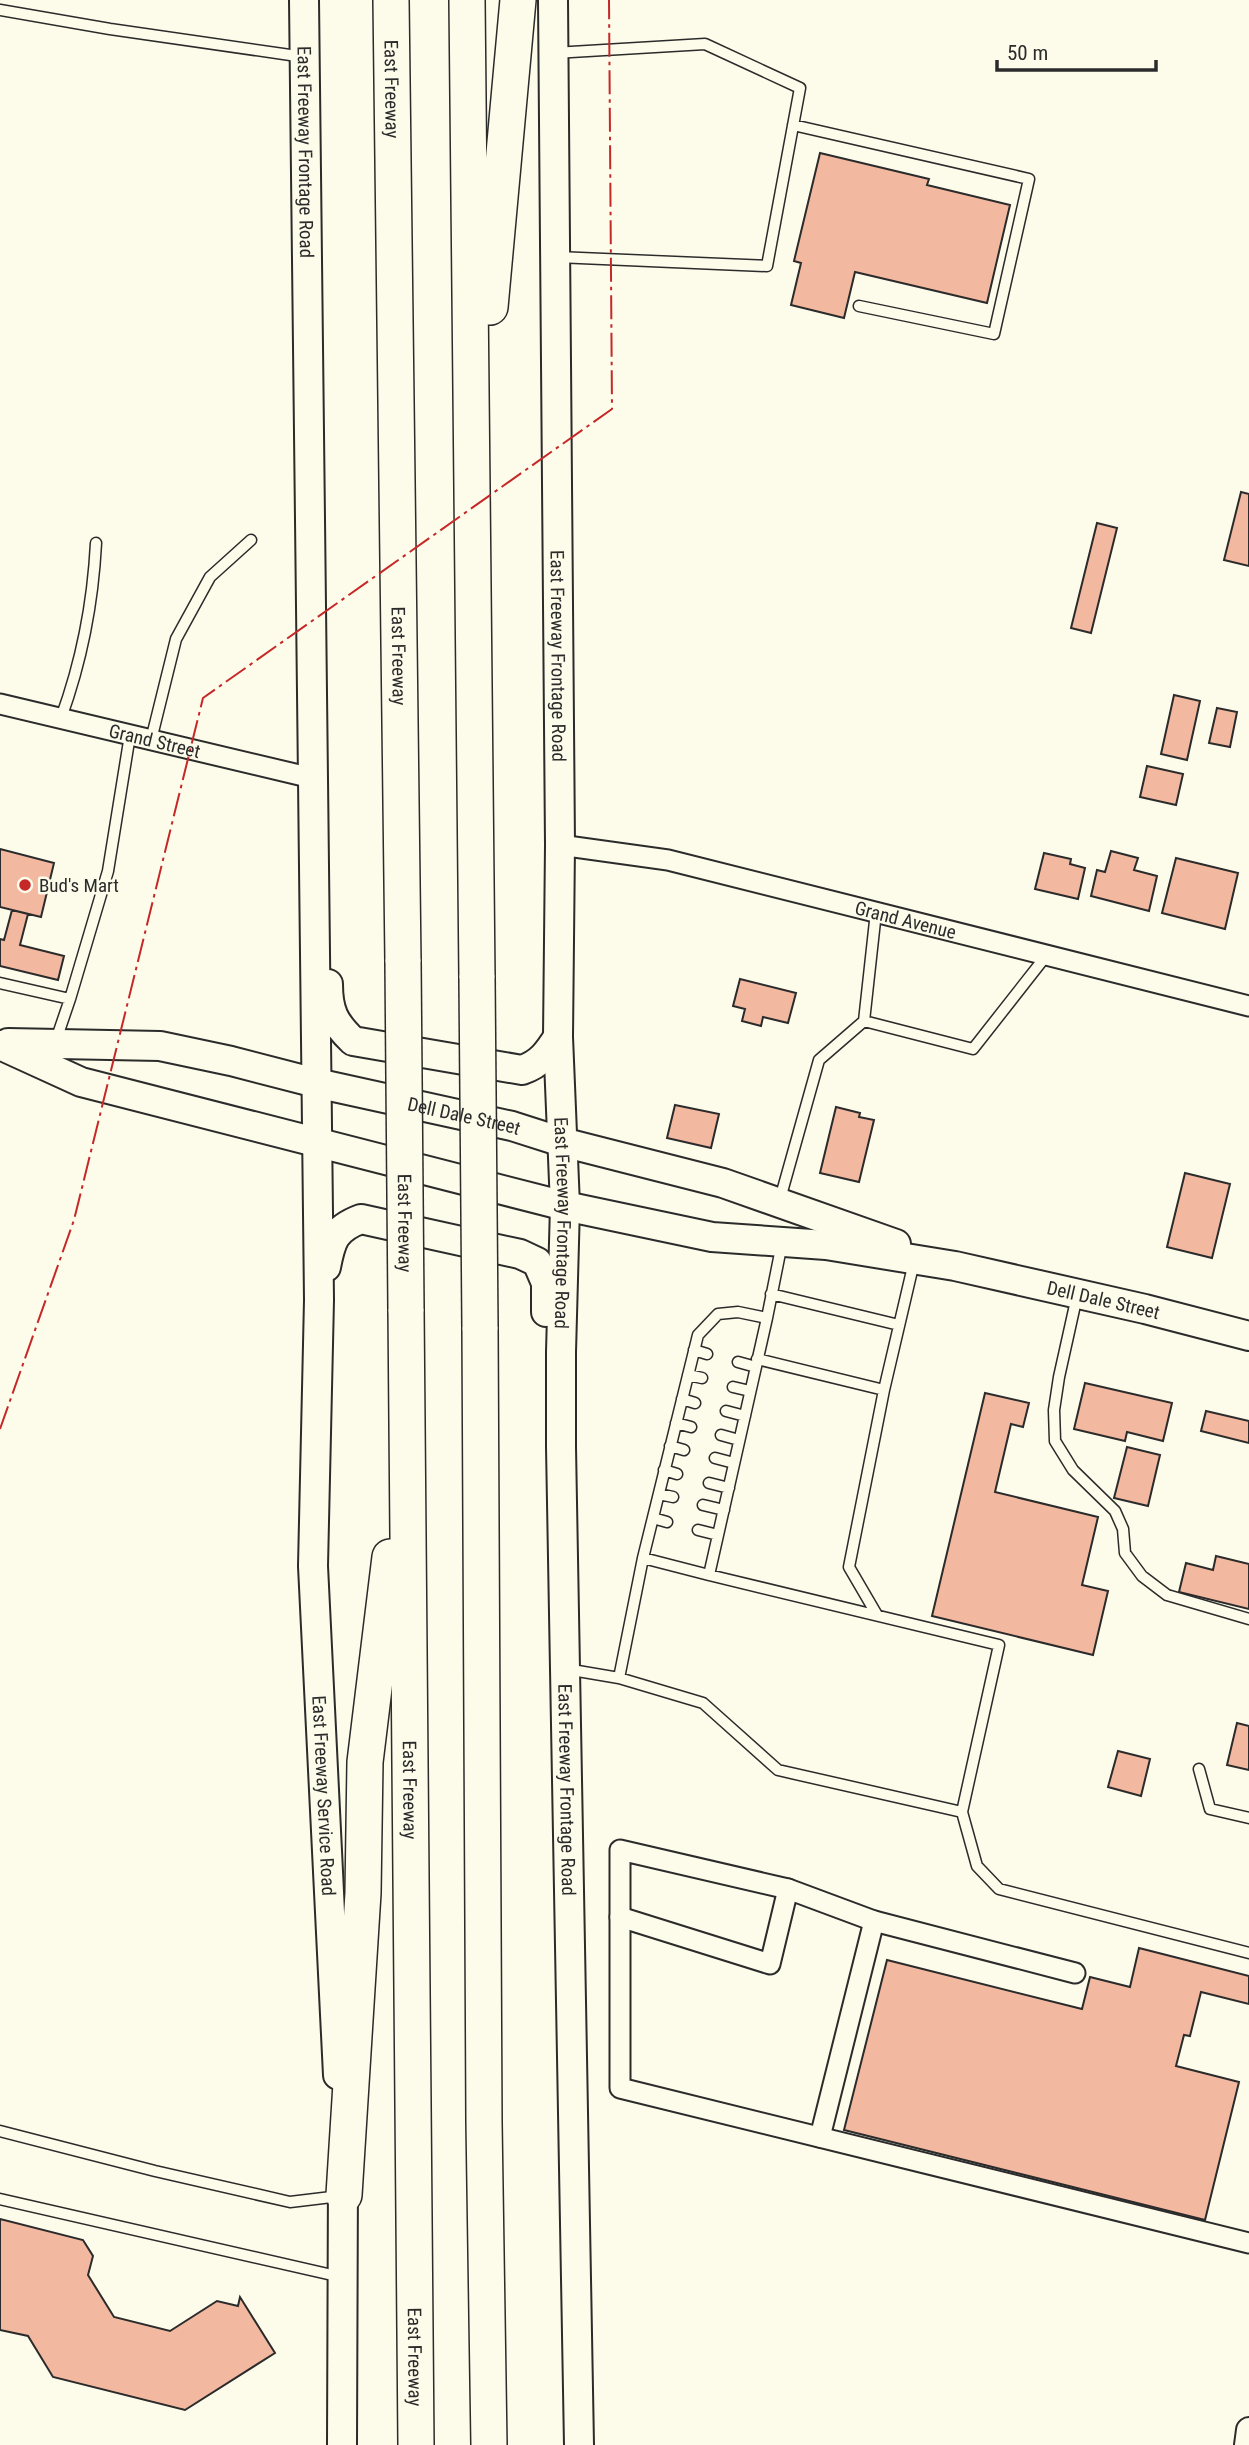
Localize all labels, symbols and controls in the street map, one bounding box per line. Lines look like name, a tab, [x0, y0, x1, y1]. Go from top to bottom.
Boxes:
scale bar	[997, 28, 1156, 72]
street label: East Freeway	[380, 39, 404, 139]
text: 50 m	[1007, 41, 1048, 65]
street label: East Freeway Frontage Road	[293, 46, 318, 258]
street label: East Freeway Frontage Road	[546, 550, 571, 762]
street label: East Freeway	[387, 606, 411, 706]
street label: Grand Street	[107, 719, 203, 763]
place label: Bud's Mart	[39, 874, 119, 897]
marker: Bud's Mart	[17, 877, 33, 893]
street label: Grand Avenue	[853, 896, 959, 943]
street label: Dell Dale Street	[405, 1092, 524, 1140]
street label: East Freeway Frontage Road	[550, 1116, 577, 1329]
street label: East Freeway	[393, 1173, 417, 1273]
street label: Dell Dale Street	[1045, 1276, 1162, 1324]
street label: East Freeway Frontage Road	[554, 1683, 581, 1896]
street label: East Freeway Service Road	[308, 1695, 341, 1896]
street label: East Freeway	[398, 1740, 422, 1840]
street label: East Freeway	[403, 2307, 427, 2407]

